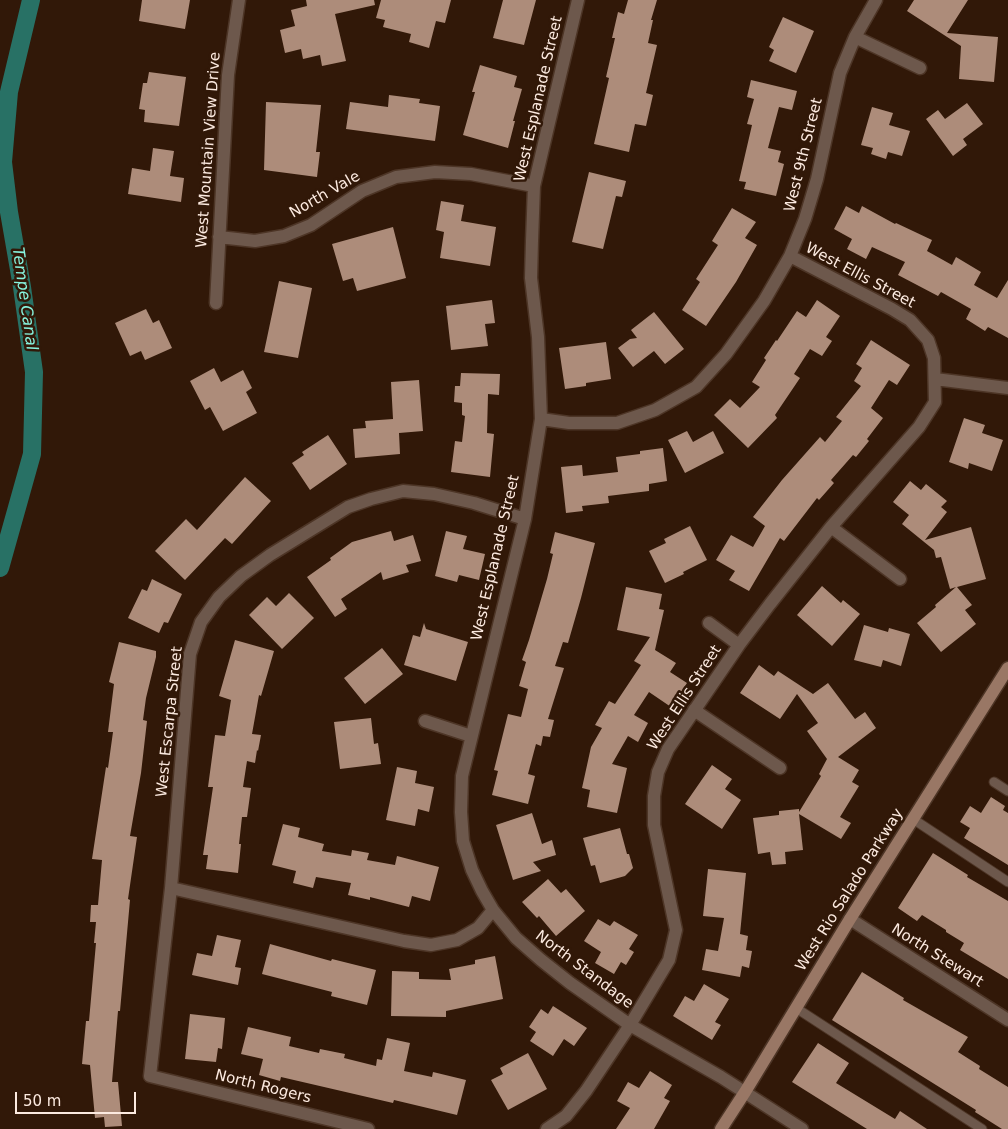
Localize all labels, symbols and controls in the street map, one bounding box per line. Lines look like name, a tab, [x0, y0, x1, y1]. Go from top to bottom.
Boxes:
street label: West Esplanade Street	[511, 14, 567, 184]
street label: West Mountain View Drive	[193, 51, 225, 249]
street label: West 9th Street	[781, 96, 827, 214]
street label: North Vale	[287, 168, 363, 222]
street label: West Ellis Street	[802, 239, 918, 313]
water label: Tempe Canal	[7, 246, 41, 352]
street label: West Esplanade Street	[468, 473, 524, 643]
street label: West Ellis Street	[644, 642, 726, 754]
street label: West Escarpa Street	[153, 646, 187, 798]
street label: West Rio Salado Parkway	[792, 805, 908, 975]
street label: North Stewart	[888, 921, 986, 991]
street label: North Standage	[531, 927, 637, 1013]
street label: North Rogers	[213, 1066, 313, 1108]
scale bar	[18, 1082, 139, 1114]
text: 50 m	[23, 1092, 61, 1110]

